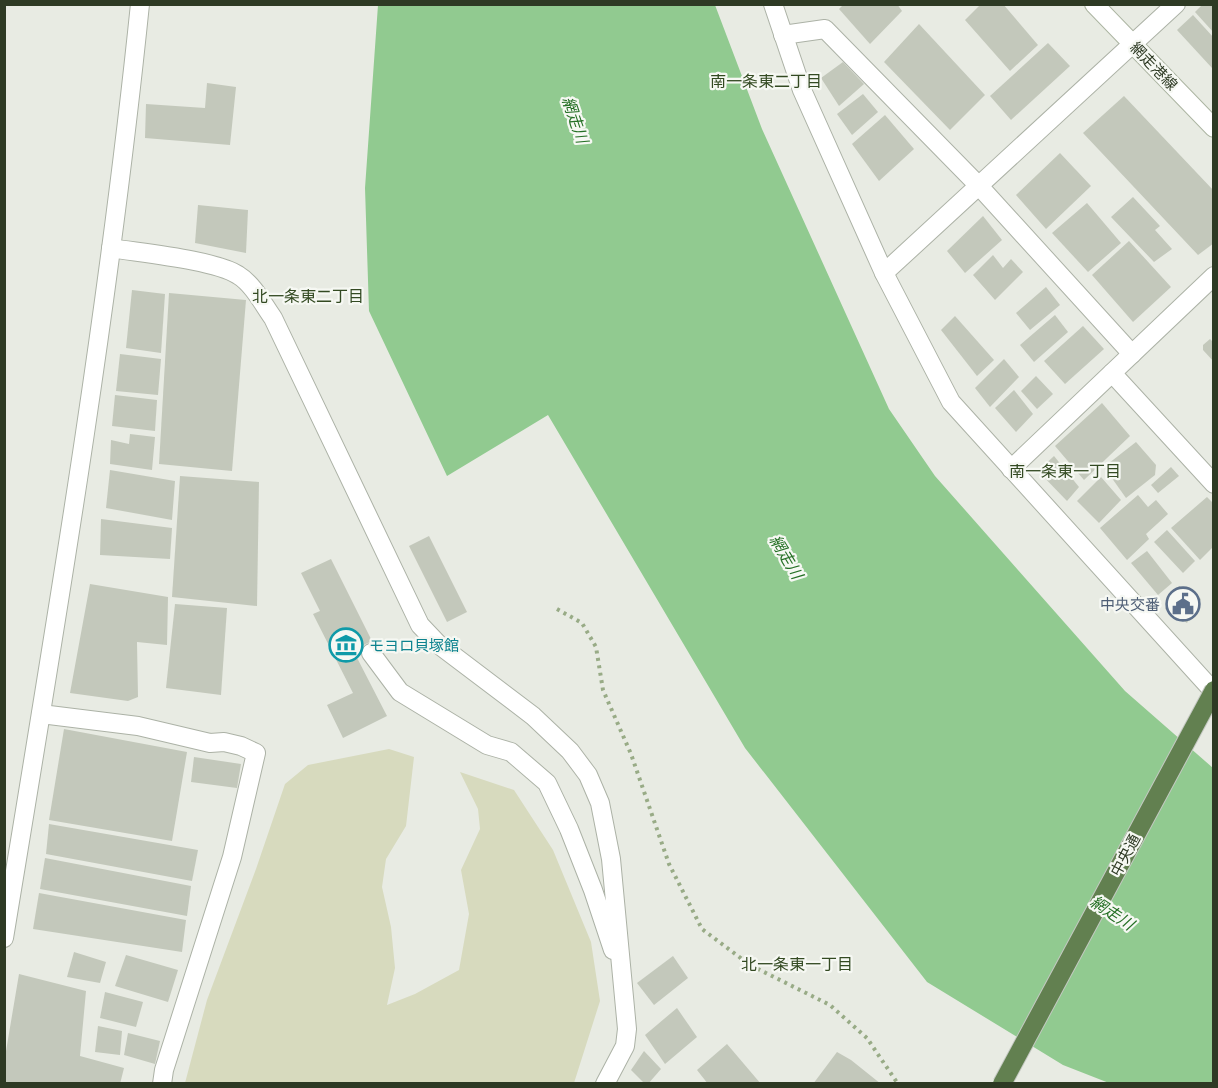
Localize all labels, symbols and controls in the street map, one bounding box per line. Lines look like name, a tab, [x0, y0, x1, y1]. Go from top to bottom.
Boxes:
street label: 網走港線	[1127, 39, 1181, 93]
district label: 南一条東二丁目	[710, 72, 822, 91]
water label: 網走川	[558, 94, 592, 148]
district label: 北一条東二丁目	[252, 287, 364, 306]
district label: 南一条東一丁目	[1009, 462, 1121, 481]
water label: 網走川	[765, 532, 808, 584]
public building icon: 中央交番	[1165, 586, 1201, 622]
place label: 中央交番	[1100, 596, 1160, 613]
museum icon: モヨロ貝塚館	[328, 627, 364, 663]
place label: モヨロ貝塚館	[369, 637, 459, 654]
street label: 中央通	[1107, 831, 1143, 879]
water label: 網走川	[1087, 892, 1139, 935]
district label: 北一条東一丁目	[741, 955, 853, 974]

